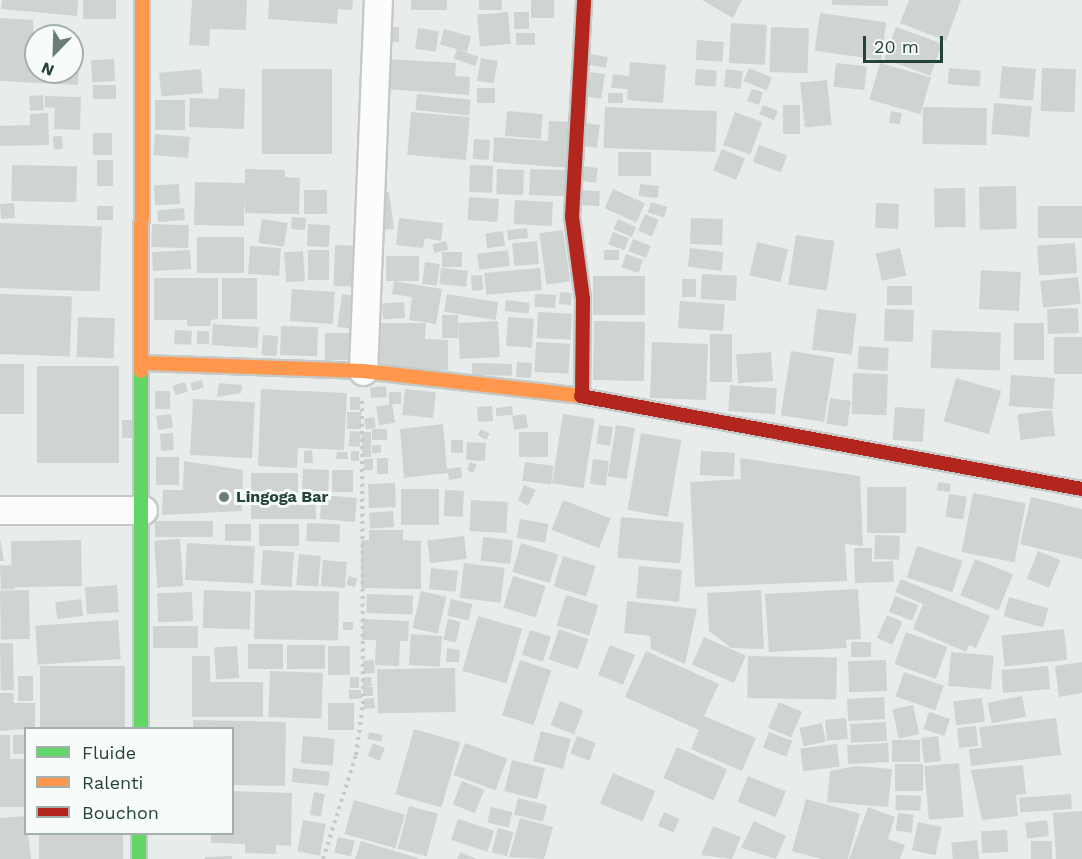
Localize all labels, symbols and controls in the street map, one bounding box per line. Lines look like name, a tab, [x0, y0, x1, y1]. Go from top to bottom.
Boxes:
north arrow	[24, 24, 84, 84]
scale bar	[866, 24, 946, 62]
text: 20 m	[874, 36, 919, 57]
text: N	[38, 58, 57, 80]
place label: Lingoga Bar	[236, 487, 329, 507]
marker: Lingoga Bar	[217, 490, 231, 504]
legend	[24, 727, 234, 835]
text: Fluide	[82, 742, 136, 763]
text: Ralenti	[82, 772, 143, 793]
text: Bouchon	[82, 802, 159, 823]

